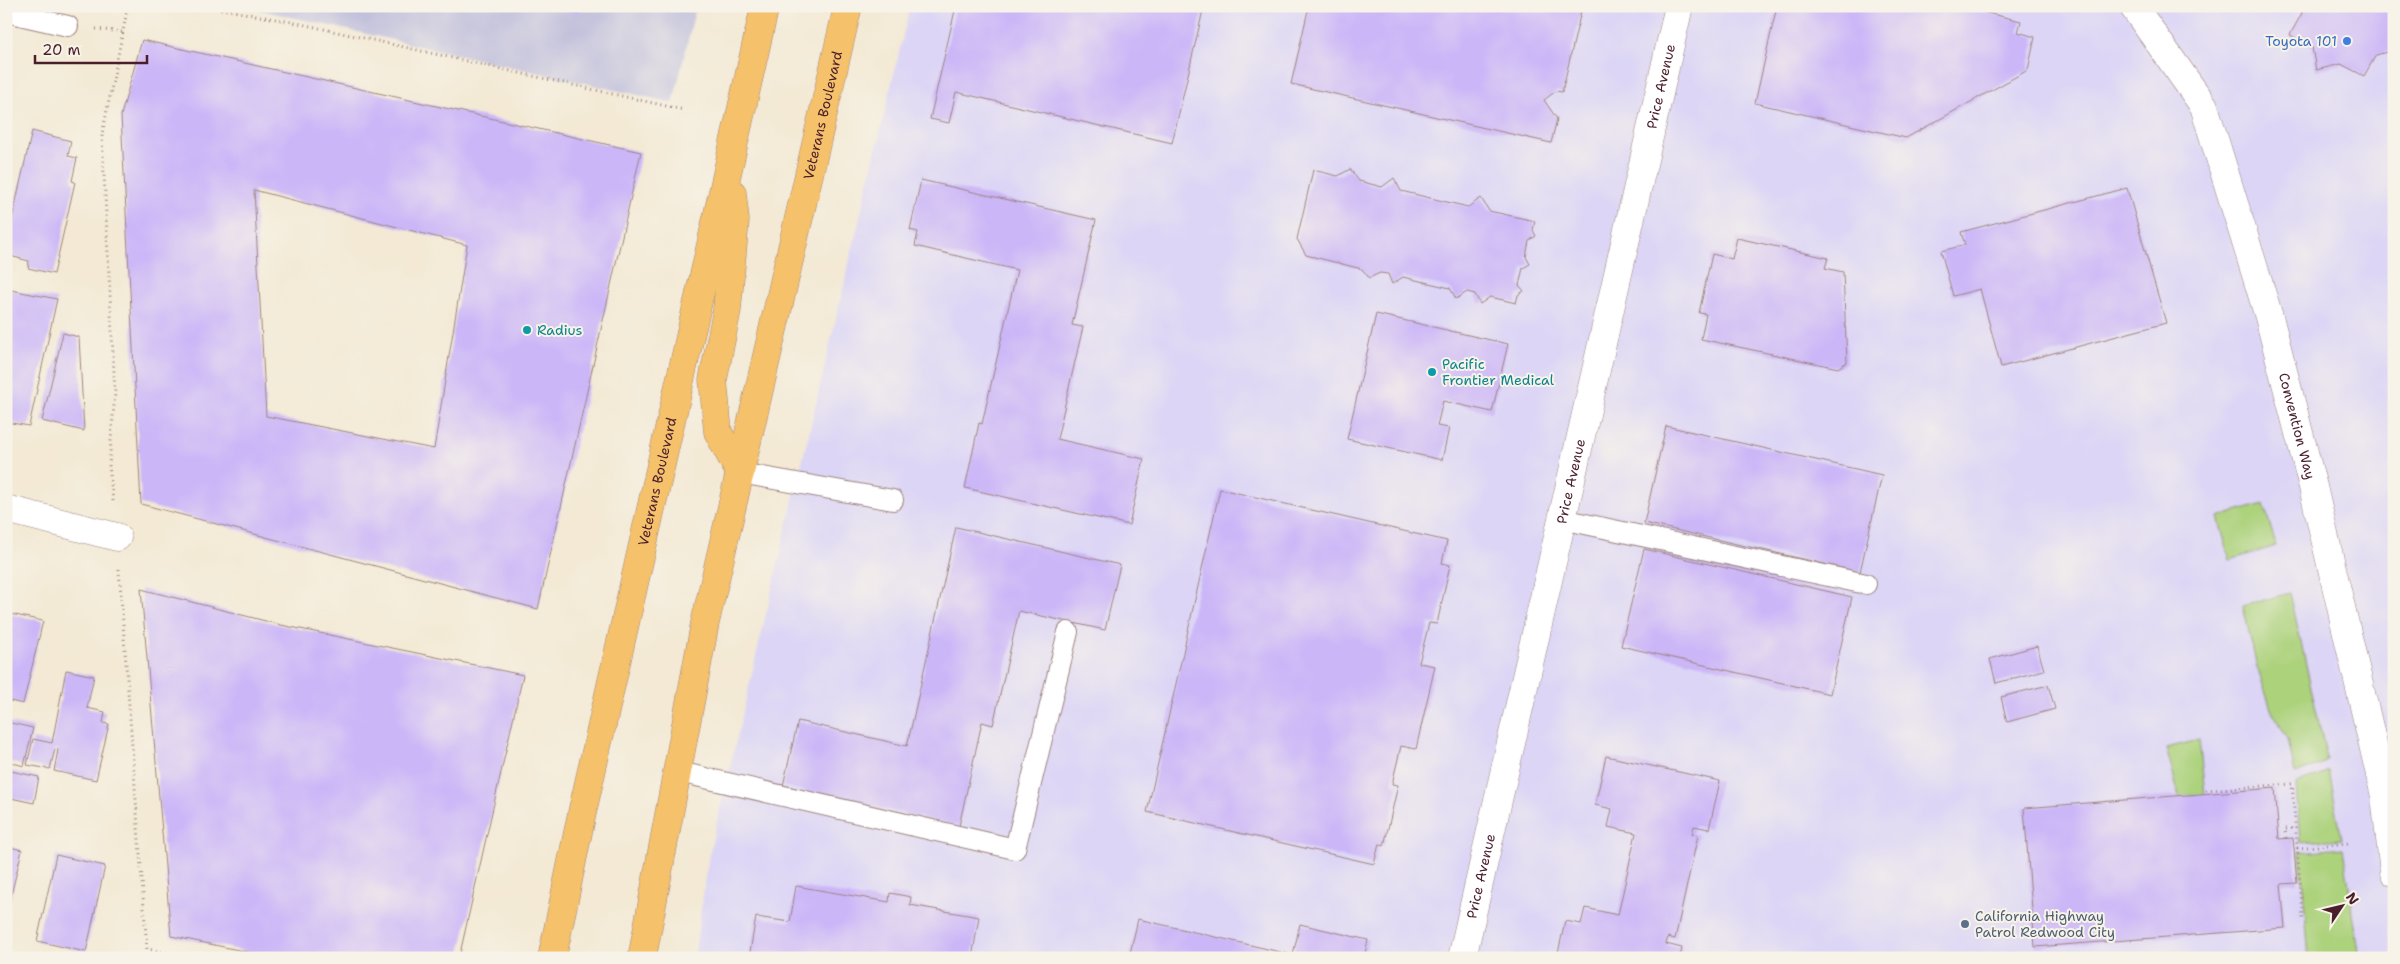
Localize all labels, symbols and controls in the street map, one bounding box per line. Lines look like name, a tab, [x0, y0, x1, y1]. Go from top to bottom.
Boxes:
scale bar	[35, 32, 148, 64]
place label: Toyota 101	[2265, 32, 2337, 50]
marker: Toyota 101	[2341, 35, 2353, 47]
text: 20 m	[42, 40, 81, 60]
street label: Price Avenue	[1642, 42, 1679, 131]
street label: Veterans Boulevard	[799, 49, 846, 181]
place label: Radius	[537, 321, 583, 339]
marker: Radius	[521, 324, 533, 336]
place label: Pacific Frontier Medical	[1442, 355, 1555, 389]
marker: Pacific Frontier Medical	[1426, 366, 1438, 378]
street label: Convention Way	[2275, 371, 2320, 481]
street label: Veterans Boulevard	[634, 415, 681, 548]
street label: Price Avenue	[1552, 437, 1589, 526]
street label: Price Avenue	[1462, 832, 1499, 920]
north arrow	[2318, 882, 2368, 932]
text: N	[2342, 889, 2363, 908]
place label: California Highway Patrol Redwood City	[1975, 907, 2115, 941]
marker: California Highway Patrol Redwood City	[1959, 918, 1971, 930]

